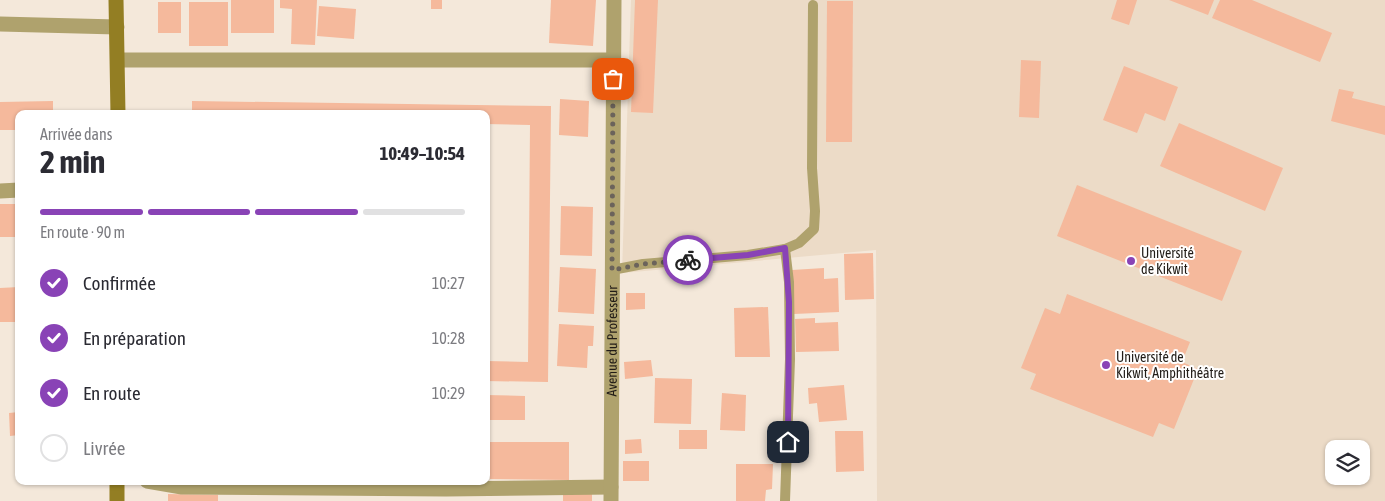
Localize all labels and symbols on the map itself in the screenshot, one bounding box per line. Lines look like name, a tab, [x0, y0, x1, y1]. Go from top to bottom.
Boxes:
pin	[592, 58, 634, 100]
courier	[663, 235, 713, 285]
place label: Université de Kikwit	[1141, 245, 1194, 277]
marker: Université de Kikwit	[1125, 255, 1137, 267]
street label: Avenue du Professeur	[604, 285, 620, 397]
place label: Université de Kikwit, Amphithéâtre	[1116, 349, 1224, 381]
marker: Université de Kikwit, Amphithéâtre	[1100, 359, 1112, 371]
pin	[767, 421, 809, 463]

